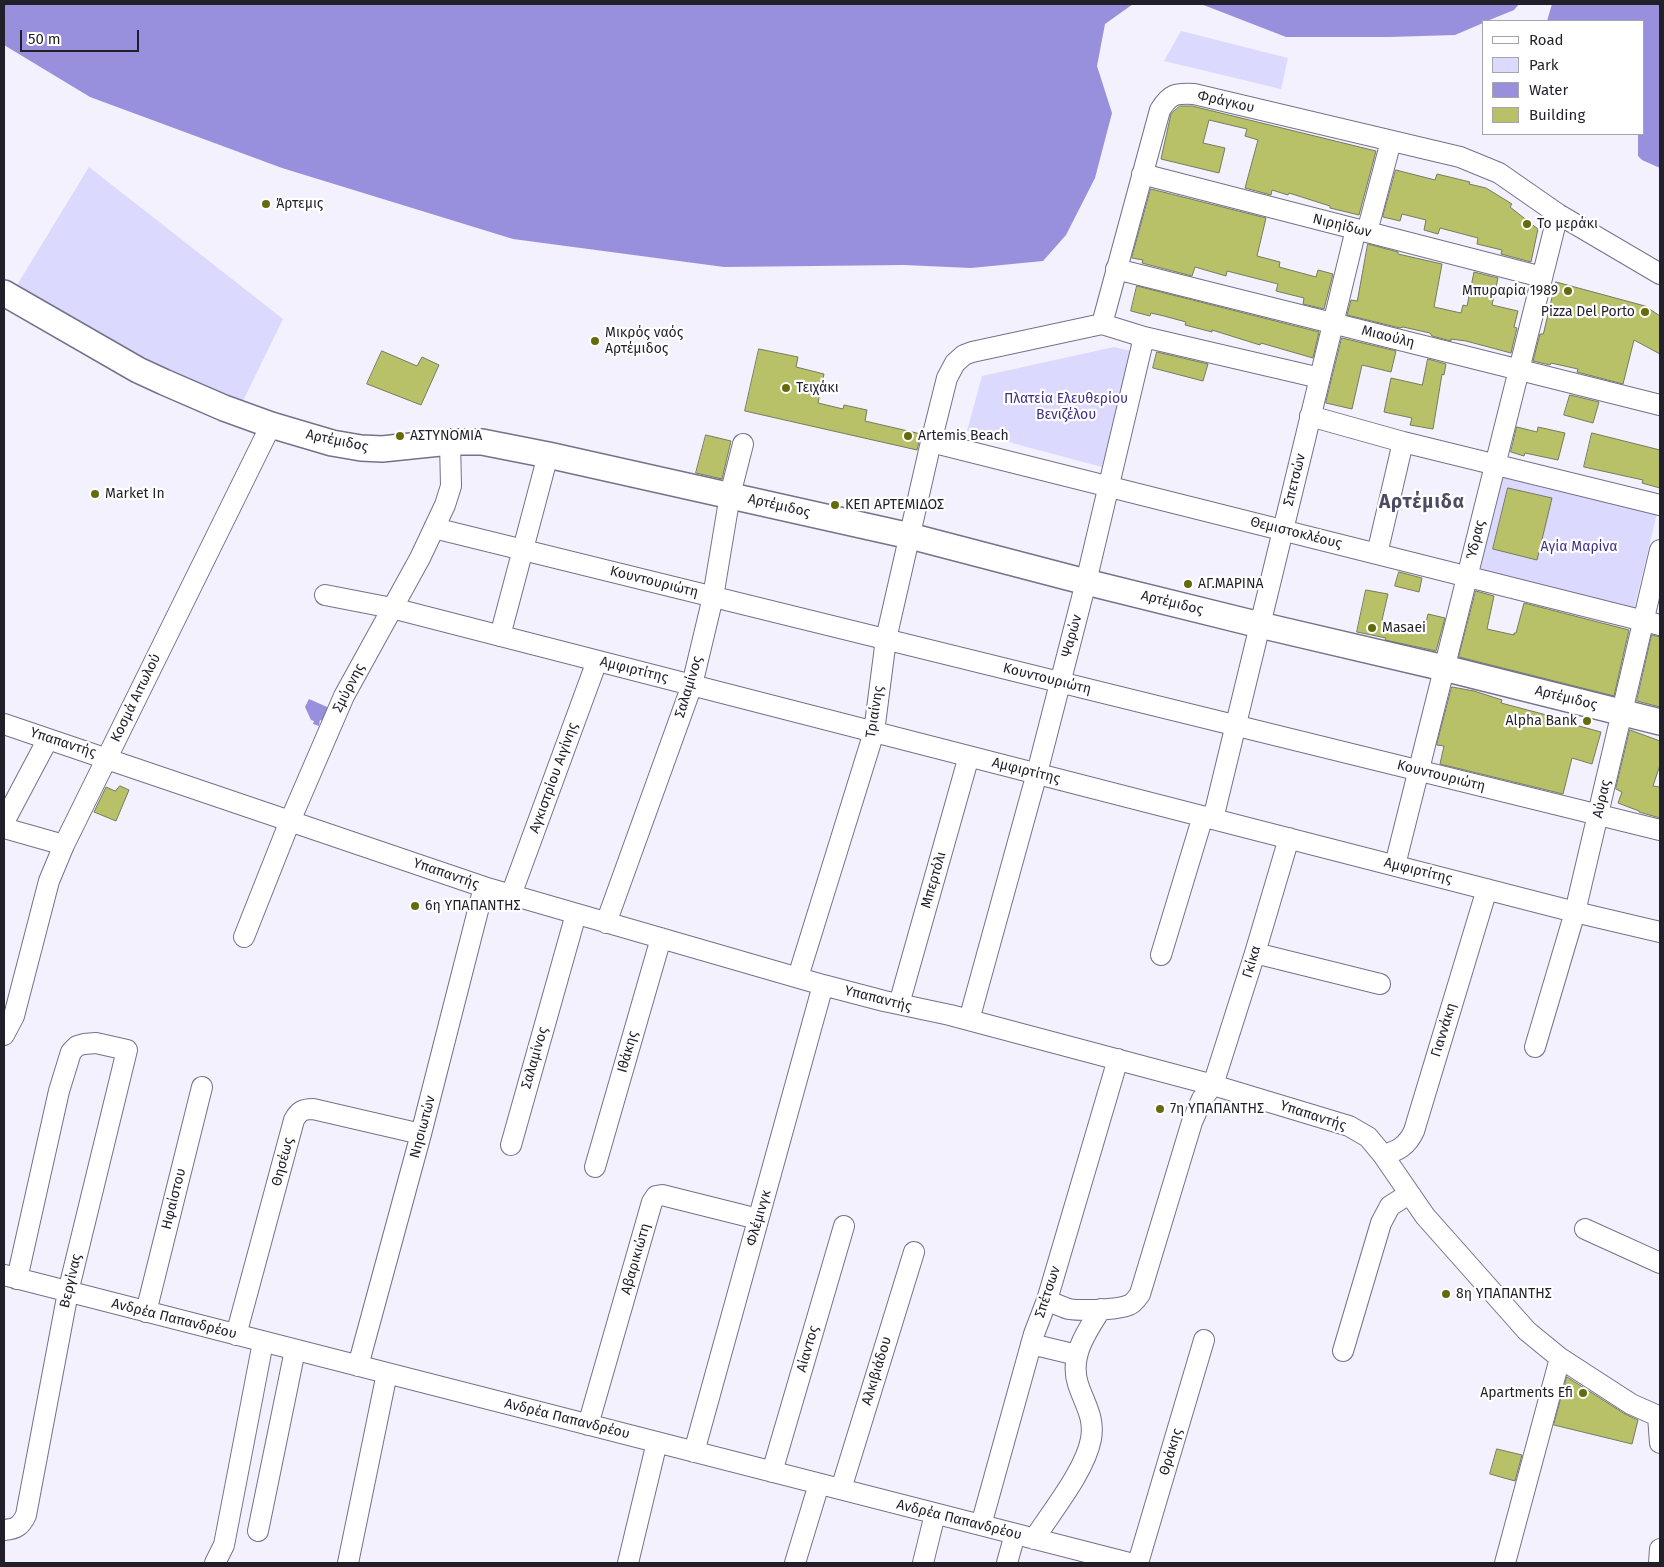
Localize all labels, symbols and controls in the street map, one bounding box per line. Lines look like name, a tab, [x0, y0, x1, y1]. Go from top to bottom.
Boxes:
scale bar	[22, 20, 141, 52]
legend	[1482, 20, 1644, 135]
text: 50 m	[28, 30, 61, 48]
text: Road	[1529, 31, 1564, 49]
text: Park	[1529, 56, 1559, 74]
text: Water	[1529, 81, 1568, 99]
street label: Φράγκου	[1196, 87, 1256, 117]
text: Building	[1529, 106, 1585, 124]
place label: Άρτεμις	[276, 196, 323, 212]
marker: Άρτεμις	[260, 198, 272, 210]
street label: Νιρηίδων	[1311, 211, 1373, 241]
place label: Το μεράκι	[1537, 216, 1598, 232]
marker: Το μεράκι	[1521, 218, 1533, 230]
place label: Μπυραρία 1989	[1462, 283, 1558, 299]
marker: Μπυραρία 1989	[1562, 285, 1574, 297]
place label: Pizza Del Porto	[1541, 304, 1635, 320]
marker: Pizza Del Porto	[1639, 306, 1651, 318]
street label: Μιαούλη	[1360, 322, 1416, 352]
place label: Μικρός ναός Αρτέμιδος	[605, 325, 683, 358]
marker: Μικρός ναός Αρτέμιδος	[589, 335, 601, 347]
place label: Τειχάκι	[796, 380, 839, 396]
marker: Τειχάκι	[780, 382, 792, 394]
park label: Πλατεία Ελευθερίου Βενιζέλου	[1004, 391, 1128, 424]
street label: Αρτέμιδος	[304, 426, 370, 456]
place label: ΑΣΤΥΝΟΜΙΑ	[410, 428, 482, 444]
place label: Artemis Beach	[918, 428, 1009, 444]
marker: ΑΣΤΥΝΟΜΙΑ	[394, 430, 406, 442]
marker: Artemis Beach	[902, 430, 914, 442]
street label: Σπετσών	[1280, 452, 1310, 508]
place label: Market In	[105, 486, 165, 502]
marker: Market In	[89, 488, 101, 500]
street label: Αρτέμιδος	[746, 491, 812, 521]
district label: Αρτέμιδα	[1378, 492, 1466, 514]
place label: ΚΕΠ ΑΡΤΕΜΙΔΟΣ	[845, 497, 944, 513]
marker: ΚΕΠ ΑΡΤΕΜΙΔΟΣ	[829, 499, 841, 511]
street label: Θεμιστοκλέους	[1248, 513, 1344, 553]
street label: Ύδρας	[1463, 518, 1489, 562]
park label: Αγία Μαρίνα	[1541, 539, 1617, 555]
street label: Κουντουριώτη	[608, 563, 700, 601]
place label: ΑΓ.ΜΑΡΙΝΑ	[1198, 576, 1264, 592]
marker: ΑΓ.ΜΑΡΙΝΑ	[1182, 578, 1194, 590]
street label: Αρτέμιδος	[1139, 587, 1205, 619]
street label: Ψαρών	[1058, 613, 1086, 659]
place label: Masaei	[1382, 620, 1426, 636]
marker: Masaei	[1366, 622, 1378, 634]
street label: Κοσμά Αιτωλού	[107, 651, 165, 745]
street label: Αμφιρτίτης	[598, 653, 670, 687]
street label: Σαλαμίνος	[672, 654, 706, 720]
street label: Κουντουριώτη	[1001, 660, 1093, 698]
street label: Σμύρνης	[330, 661, 368, 715]
street label: Αρτέμιδος	[1533, 682, 1599, 714]
street label: Τριαίνης	[863, 685, 887, 739]
place label: Alpha Bank	[1506, 713, 1577, 729]
marker: Alpha Bank	[1581, 715, 1593, 727]
street label: Αγκιστρίου Αιγίνης	[526, 720, 582, 836]
street label: Υπαπαντής	[28, 724, 98, 762]
street label: Αμφιρτίτης	[990, 754, 1062, 788]
street label: Κουντουριώτη	[1395, 757, 1487, 795]
street label: Αύρας	[1589, 778, 1615, 820]
street label: Μπερτόλι	[918, 850, 950, 910]
street label: Αμφιρτίτης	[1382, 854, 1454, 888]
street label: Υπαπαντής	[411, 855, 481, 893]
place label: 6η ΥΠΑΠΑΝΤΗΣ	[425, 898, 520, 914]
marker: 6η ΥΠΑΠΑΝΤΗΣ	[409, 900, 421, 912]
street label: Γκίκα	[1239, 944, 1265, 980]
street label: Υπαπαντής	[843, 983, 913, 1015]
street label: Γιαννάκη	[1428, 1001, 1460, 1059]
street label: Σαλαμίνος	[518, 1025, 552, 1091]
street label: Ιθάκης	[614, 1029, 642, 1075]
street label: Νησιωτών	[407, 1094, 439, 1160]
street label: Υπαπαντής	[1278, 1097, 1348, 1135]
place label: 7η ΥΠΑΠΑΝΤΗΣ	[1170, 1101, 1264, 1117]
marker: 7η ΥΠΑΠΑΝΤΗΣ	[1154, 1103, 1166, 1115]
street label: Θησέως	[268, 1136, 298, 1188]
street label: Ηφαίστου	[158, 1167, 190, 1231]
street label: Φλέμινγκ	[743, 1188, 775, 1248]
street label: Αβαρικιώτη	[618, 1221, 654, 1297]
street label: Βεργίνας	[57, 1252, 85, 1310]
street label: Σπέτσων	[1032, 1264, 1064, 1320]
place label: 8η ΥΠΑΠΑΝΤΗΣ	[1456, 1286, 1552, 1302]
marker: 8η ΥΠΑΠΑΝΤΗΣ	[1440, 1288, 1452, 1300]
street label: Ανδρέα Παπανδρέου	[110, 1295, 238, 1343]
street label: Αίαντος	[793, 1324, 823, 1374]
street label: Αλκιβιάδου	[859, 1335, 895, 1407]
place label: Apartments Efi	[1480, 1385, 1573, 1401]
marker: Apartments Efi	[1577, 1387, 1589, 1399]
street label: Ανδρέα Παπανδρέου	[503, 1395, 631, 1443]
street label: Θράκης	[1156, 1426, 1186, 1478]
street label: Ανδρέα Παπανδρέου	[895, 1496, 1023, 1544]

